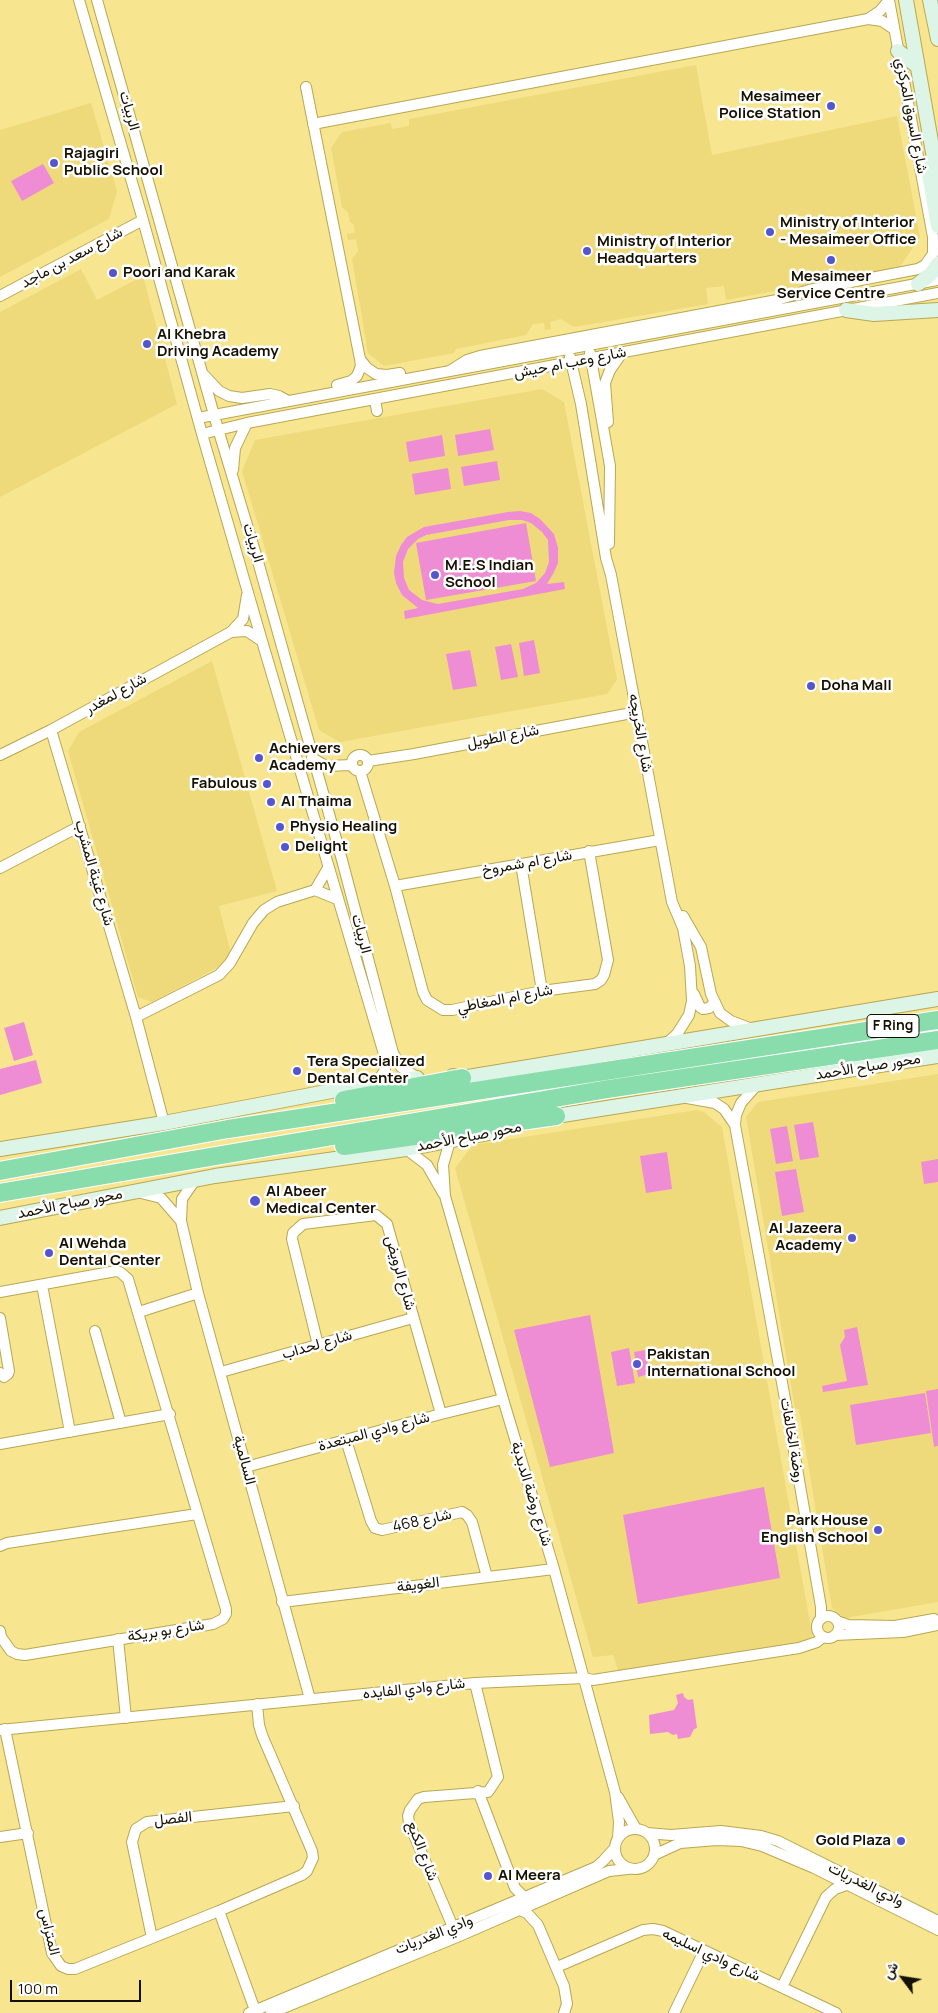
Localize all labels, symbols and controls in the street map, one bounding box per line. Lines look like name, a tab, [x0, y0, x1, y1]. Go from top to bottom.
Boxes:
street label: شارع السوق المركزي	[891, 57, 931, 175]
place label: Mesaimeer Police Station	[719, 88, 821, 123]
street label: الربيات	[115, 89, 143, 133]
marker: Mesaimeer Police Station	[825, 100, 837, 112]
place label: Rajagiri Public School	[64, 145, 163, 180]
marker: Rajagiri Public School	[48, 157, 60, 169]
place label: Ministry of Interior - Mesaimeer Office	[780, 214, 916, 249]
street label: شارع سعد بن ماجد	[18, 224, 126, 292]
marker: Ministry of Interior - Mesaimeer Office	[764, 226, 776, 238]
place label: Ministry of Interior Headquarters	[597, 233, 731, 268]
marker: Ministry of Interior Headquarters	[581, 245, 593, 257]
marker: Mesaimeer Service Centre	[825, 254, 837, 266]
place label: Poori and Karak	[123, 264, 235, 282]
marker: Poori and Karak	[107, 267, 119, 279]
place label: Mesaimeer Service Centre	[777, 268, 885, 303]
place label: Al Khebra Driving Academy	[157, 326, 279, 361]
marker: Al Khebra Driving Academy	[141, 338, 153, 350]
street label: شارع وعب ام حيش	[512, 343, 628, 383]
street label: الربيات	[239, 521, 267, 565]
place label: M.E.S Indian School	[445, 557, 534, 592]
marker: M.E.S Indian School	[429, 569, 441, 581]
street label: شارع لمغدر	[82, 670, 150, 718]
place label: Doha Mall	[821, 677, 892, 695]
marker: Doha Mall	[805, 680, 817, 692]
street label: شارع الخريجه	[624, 692, 656, 774]
street label: شارع الطويل	[465, 721, 541, 753]
place label: Achievers Academy	[269, 740, 341, 775]
marker: Achievers Academy	[253, 752, 265, 764]
place label: Fabulous	[191, 775, 257, 793]
marker: Fabulous	[261, 778, 273, 790]
place label: Al Thaima	[281, 793, 352, 811]
marker: Al Thaima	[265, 796, 277, 808]
street label: شارع غينة المشرب	[70, 818, 118, 928]
place label: Physio Healing	[290, 818, 397, 836]
marker: Physio Healing	[274, 821, 286, 833]
place label: Delight	[295, 838, 348, 856]
marker: Delight	[279, 841, 291, 853]
street label: شارع ام شمروخ	[480, 846, 574, 880]
street label: الربيات	[347, 912, 375, 956]
street label: شارع ام المغاطي	[456, 981, 554, 1017]
road number: F Ring	[867, 1014, 919, 1038]
street label: محور صباح الأحمد	[814, 1050, 922, 1084]
place label: Tera Specialized Dental Center	[307, 1053, 425, 1088]
marker: Tera Specialized Dental Center	[291, 1065, 303, 1077]
street label: محور صباح الأحمد	[415, 1118, 523, 1156]
place label: Al Abeer Medical Center	[266, 1183, 376, 1218]
street label: محور صباح الأحمد	[16, 1185, 124, 1223]
marker: Al Abeer Medical Center	[248, 1194, 262, 1208]
place label: Al Jazeera Academy	[769, 1220, 842, 1255]
marker: Al Jazeera Academy	[846, 1232, 858, 1244]
street label: شارع الرويض	[381, 1234, 419, 1312]
place label: Al Wehda Dental Center	[59, 1235, 160, 1270]
marker: Al Wehda Dental Center	[43, 1247, 55, 1259]
street label: شارع لحداب	[280, 1326, 354, 1364]
place label: Pakistan International School	[647, 1346, 796, 1381]
marker: Pakistan International School	[631, 1358, 643, 1370]
street label: روضة الخالفات	[776, 1396, 808, 1484]
street label: شارع وادي المبتعدة	[316, 1408, 432, 1456]
street label: السالمية	[229, 1433, 259, 1487]
street label: شارع روضة الدبدبة	[507, 1440, 555, 1548]
street label: شارع 468	[391, 1505, 453, 1537]
place label: Park House English School	[761, 1512, 868, 1547]
marker: Park House English School	[872, 1524, 884, 1536]
street label: الغويفة	[396, 1573, 440, 1597]
street label: شارع بو بريكة	[126, 1616, 206, 1646]
street label: شارع وادي الفايده	[362, 1675, 466, 1703]
street label: الفصل	[153, 1808, 193, 1830]
street label: شارع الكبع	[402, 1818, 442, 1884]
place label: Gold Plaza	[816, 1832, 891, 1850]
marker: Gold Plaza	[895, 1835, 907, 1847]
street label: وادي الغدريات	[825, 1859, 907, 1911]
place label: Al Meera	[498, 1867, 561, 1885]
marker: Al Meera	[482, 1870, 494, 1882]
street label: المتراس	[34, 1907, 64, 1957]
street label: وادي الغدريات	[393, 1911, 475, 1959]
street label: شارع وادي اسليمه	[659, 1924, 763, 1986]
north arrow	[878, 1953, 928, 2003]
text: ش	[877, 1958, 902, 1982]
scale bar	[12, 1970, 144, 2002]
text: 100 m	[18, 1978, 58, 1999]

